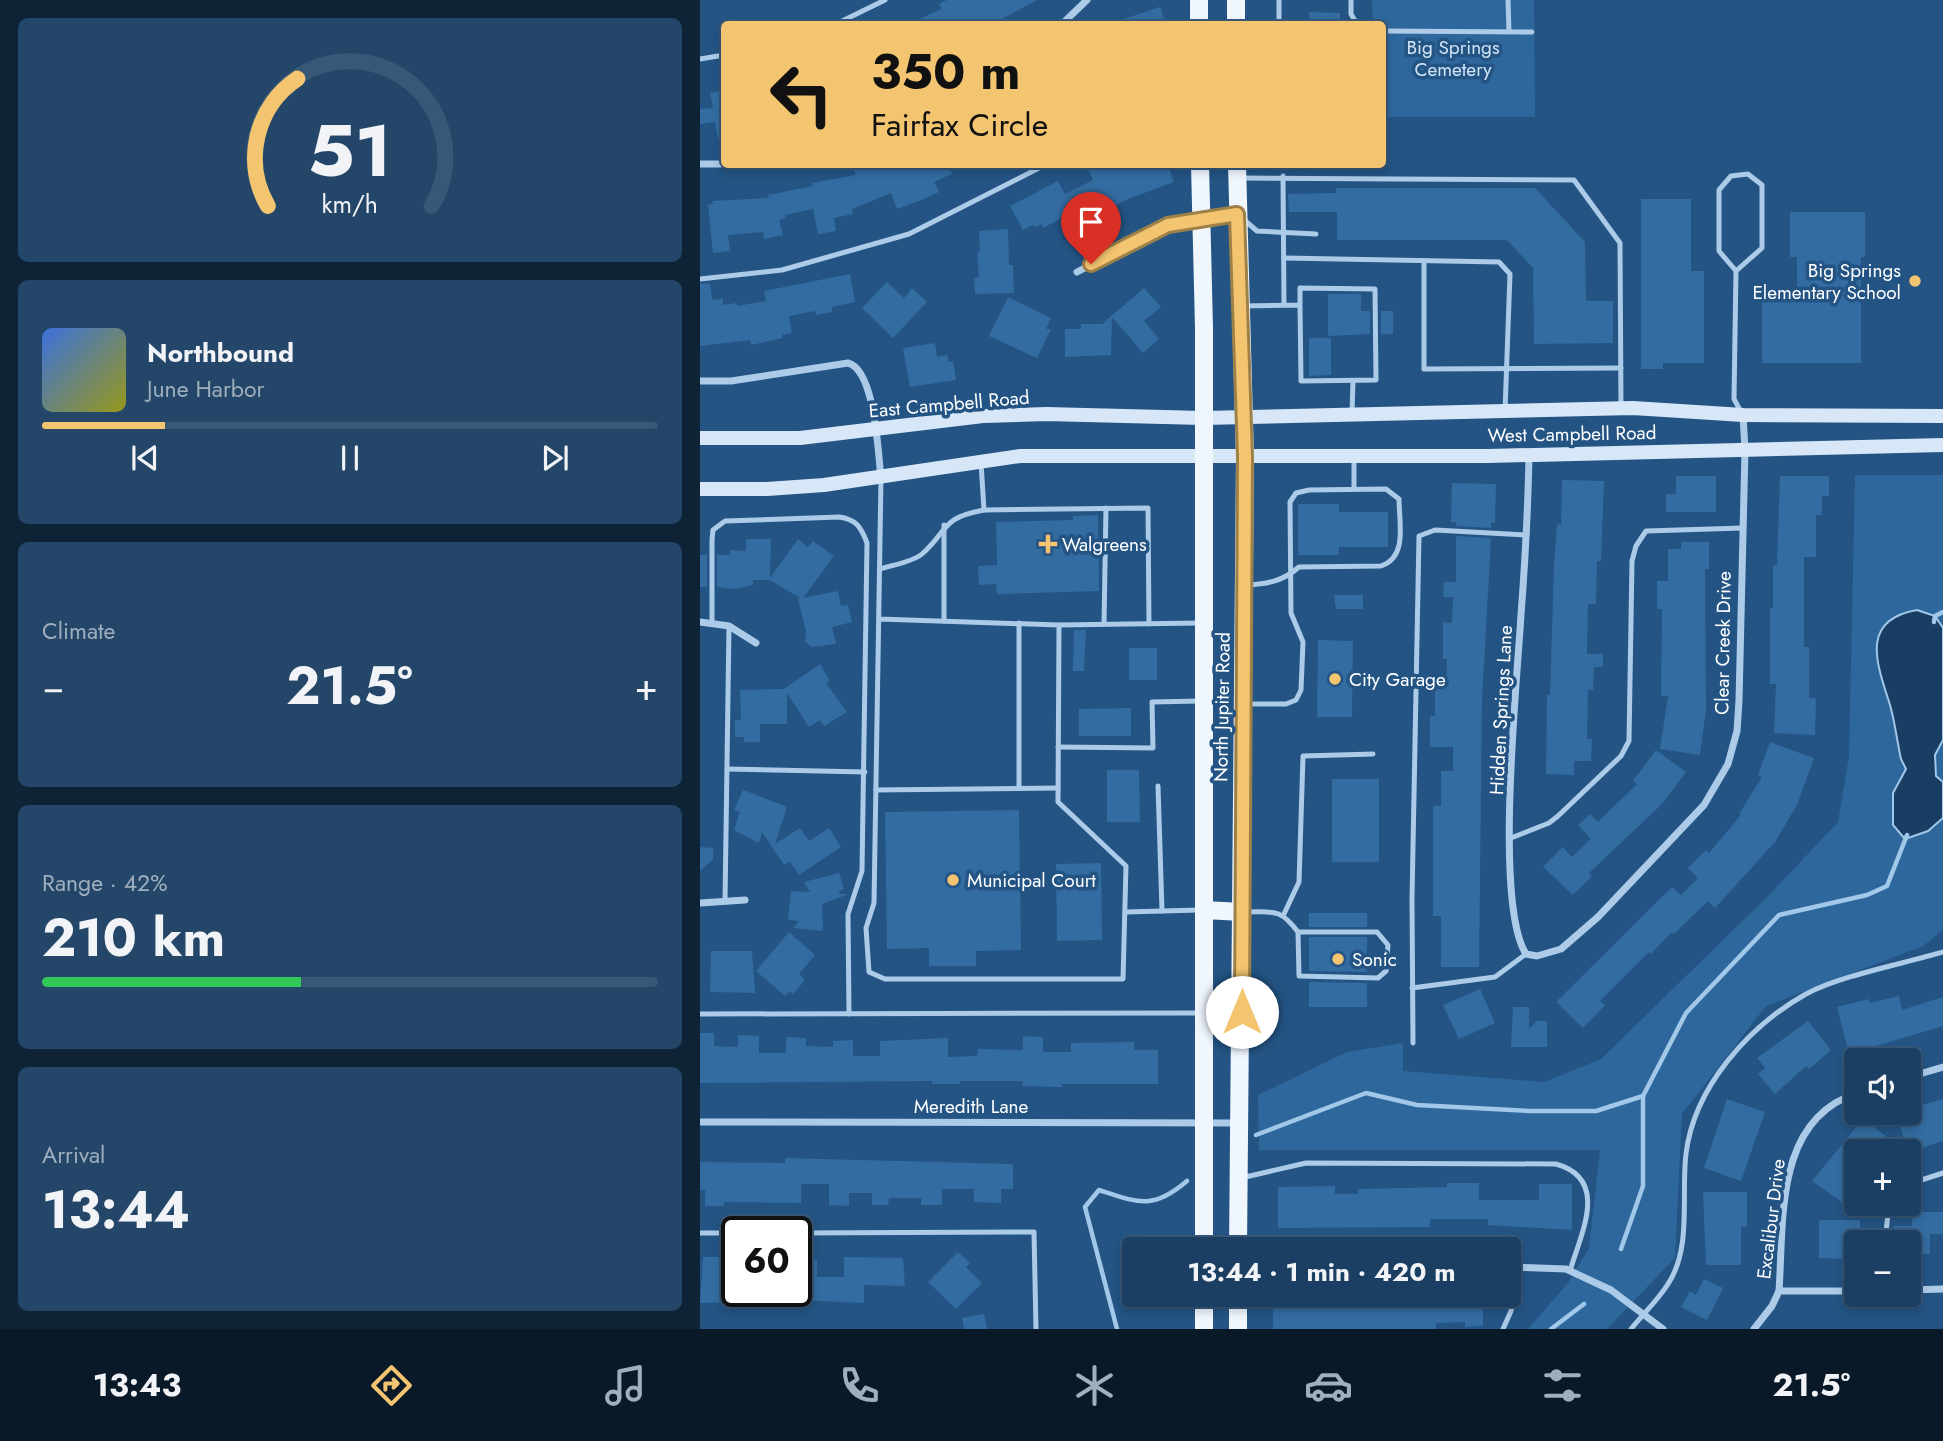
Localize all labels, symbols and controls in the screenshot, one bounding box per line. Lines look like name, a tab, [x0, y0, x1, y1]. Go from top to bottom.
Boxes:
park label: Big Springs Cemetery	[1406, 34, 1500, 83]
text: 350 m	[871, 37, 1020, 107]
icon: left	[756, 49, 847, 140]
text: 51	[308, 98, 392, 203]
text: Fairfax Circle	[871, 102, 1048, 148]
text: km/h	[322, 186, 378, 222]
pin	[1061, 192, 1121, 264]
icon: arrive	[1072, 203, 1110, 241]
place label: Big Springs Elementary School	[1752, 257, 1901, 306]
marker: Big Springs Elementary School	[1907, 273, 1923, 289]
text: Northbound	[147, 334, 294, 372]
text: June Harbor	[147, 372, 264, 406]
street label: East Campbell Road	[867, 384, 1031, 424]
street label: West Campbell Road	[1487, 419, 1657, 449]
icon: previous	[126, 439, 164, 477]
icon: pause	[331, 439, 369, 477]
icon: next	[536, 439, 574, 477]
place label: Walgreens	[1062, 531, 1147, 558]
marker: Walgreens	[1040, 536, 1056, 552]
street label: Clear Creek Drive	[1708, 571, 1738, 715]
text: Climate	[42, 614, 115, 648]
street label: Hidden Springs Lane	[1483, 624, 1519, 796]
street label: North Jupiter Road	[1207, 632, 1237, 782]
text: 21.5°	[286, 648, 413, 724]
text: −	[42, 659, 64, 714]
text: +	[635, 659, 658, 714]
place label: City Garage	[1349, 666, 1446, 693]
marker: City Garage	[1327, 671, 1343, 687]
text: Range · 42%	[42, 866, 167, 900]
place label: Municipal Court	[967, 867, 1096, 894]
marker: Municipal Court	[945, 872, 961, 888]
text: 210 km	[42, 900, 225, 976]
place label: Sonic	[1352, 946, 1397, 973]
marker: Sonic	[1330, 951, 1346, 967]
position arrow	[1205, 975, 1279, 1049]
map controls	[1844, 1048, 1921, 1307]
button: sound	[1844, 1048, 1921, 1125]
street label: Meredith Lane	[914, 1093, 1029, 1120]
text: Arrival	[42, 1138, 105, 1172]
button: +	[1844, 1139, 1921, 1216]
street label: Excalibur Drive	[1750, 1157, 1792, 1281]
text: 13:44	[42, 1172, 190, 1248]
speed limit sign: 60	[721, 1216, 812, 1307]
button: −	[1844, 1230, 1921, 1307]
text: 13:44 · 1 min · 420 m	[1187, 1253, 1456, 1291]
icon: directions	[367, 1361, 416, 1410]
icon: music	[601, 1361, 650, 1410]
icon: phone	[835, 1361, 884, 1410]
icon: climate	[1070, 1361, 1119, 1410]
icon: car	[1304, 1361, 1353, 1410]
icon: filters	[1538, 1361, 1587, 1410]
text: 13:43	[93, 1362, 181, 1408]
text: 21.5°	[1773, 1362, 1850, 1408]

